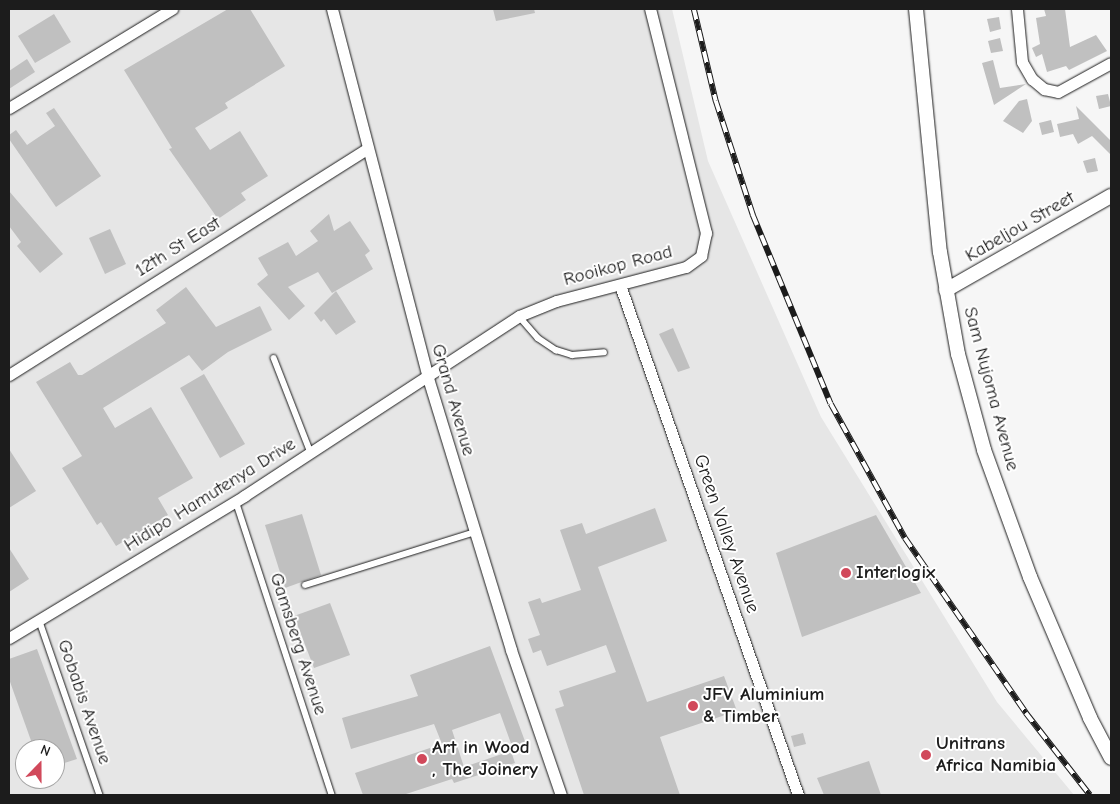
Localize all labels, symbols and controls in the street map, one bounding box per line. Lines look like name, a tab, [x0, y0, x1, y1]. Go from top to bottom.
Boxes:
street label: Kabeljou Street	[961, 187, 1079, 267]
street label: 12th St East	[131, 212, 225, 282]
street label: Rooikop Road	[561, 241, 675, 291]
street label: Sam Nujoma Avenue	[958, 305, 1024, 473]
street label: Grand Avenue	[426, 341, 480, 459]
street label: Hidipo Hamutenya Drive	[120, 433, 300, 557]
street label: Green Valley Avenue	[688, 452, 764, 616]
place label: Interlogix	[856, 562, 935, 584]
marker: Interlogix	[840, 567, 852, 579]
street label: Gamsberg Avenue	[264, 570, 332, 718]
street label: Gobabis Avenue	[52, 637, 116, 767]
place label: JFV Aluminium & Timber	[703, 684, 824, 728]
marker: JFV Aluminium & Timber	[687, 700, 699, 712]
place label: Unitrans Africa Namibia	[936, 733, 1056, 777]
place label: Art in Wood , The Joinery	[432, 737, 538, 781]
north arrow	[15, 739, 65, 789]
text: N	[38, 741, 53, 760]
marker: Unitrans Africa Namibia	[920, 749, 932, 761]
marker: Art in Wood , The Joinery	[416, 753, 428, 765]

